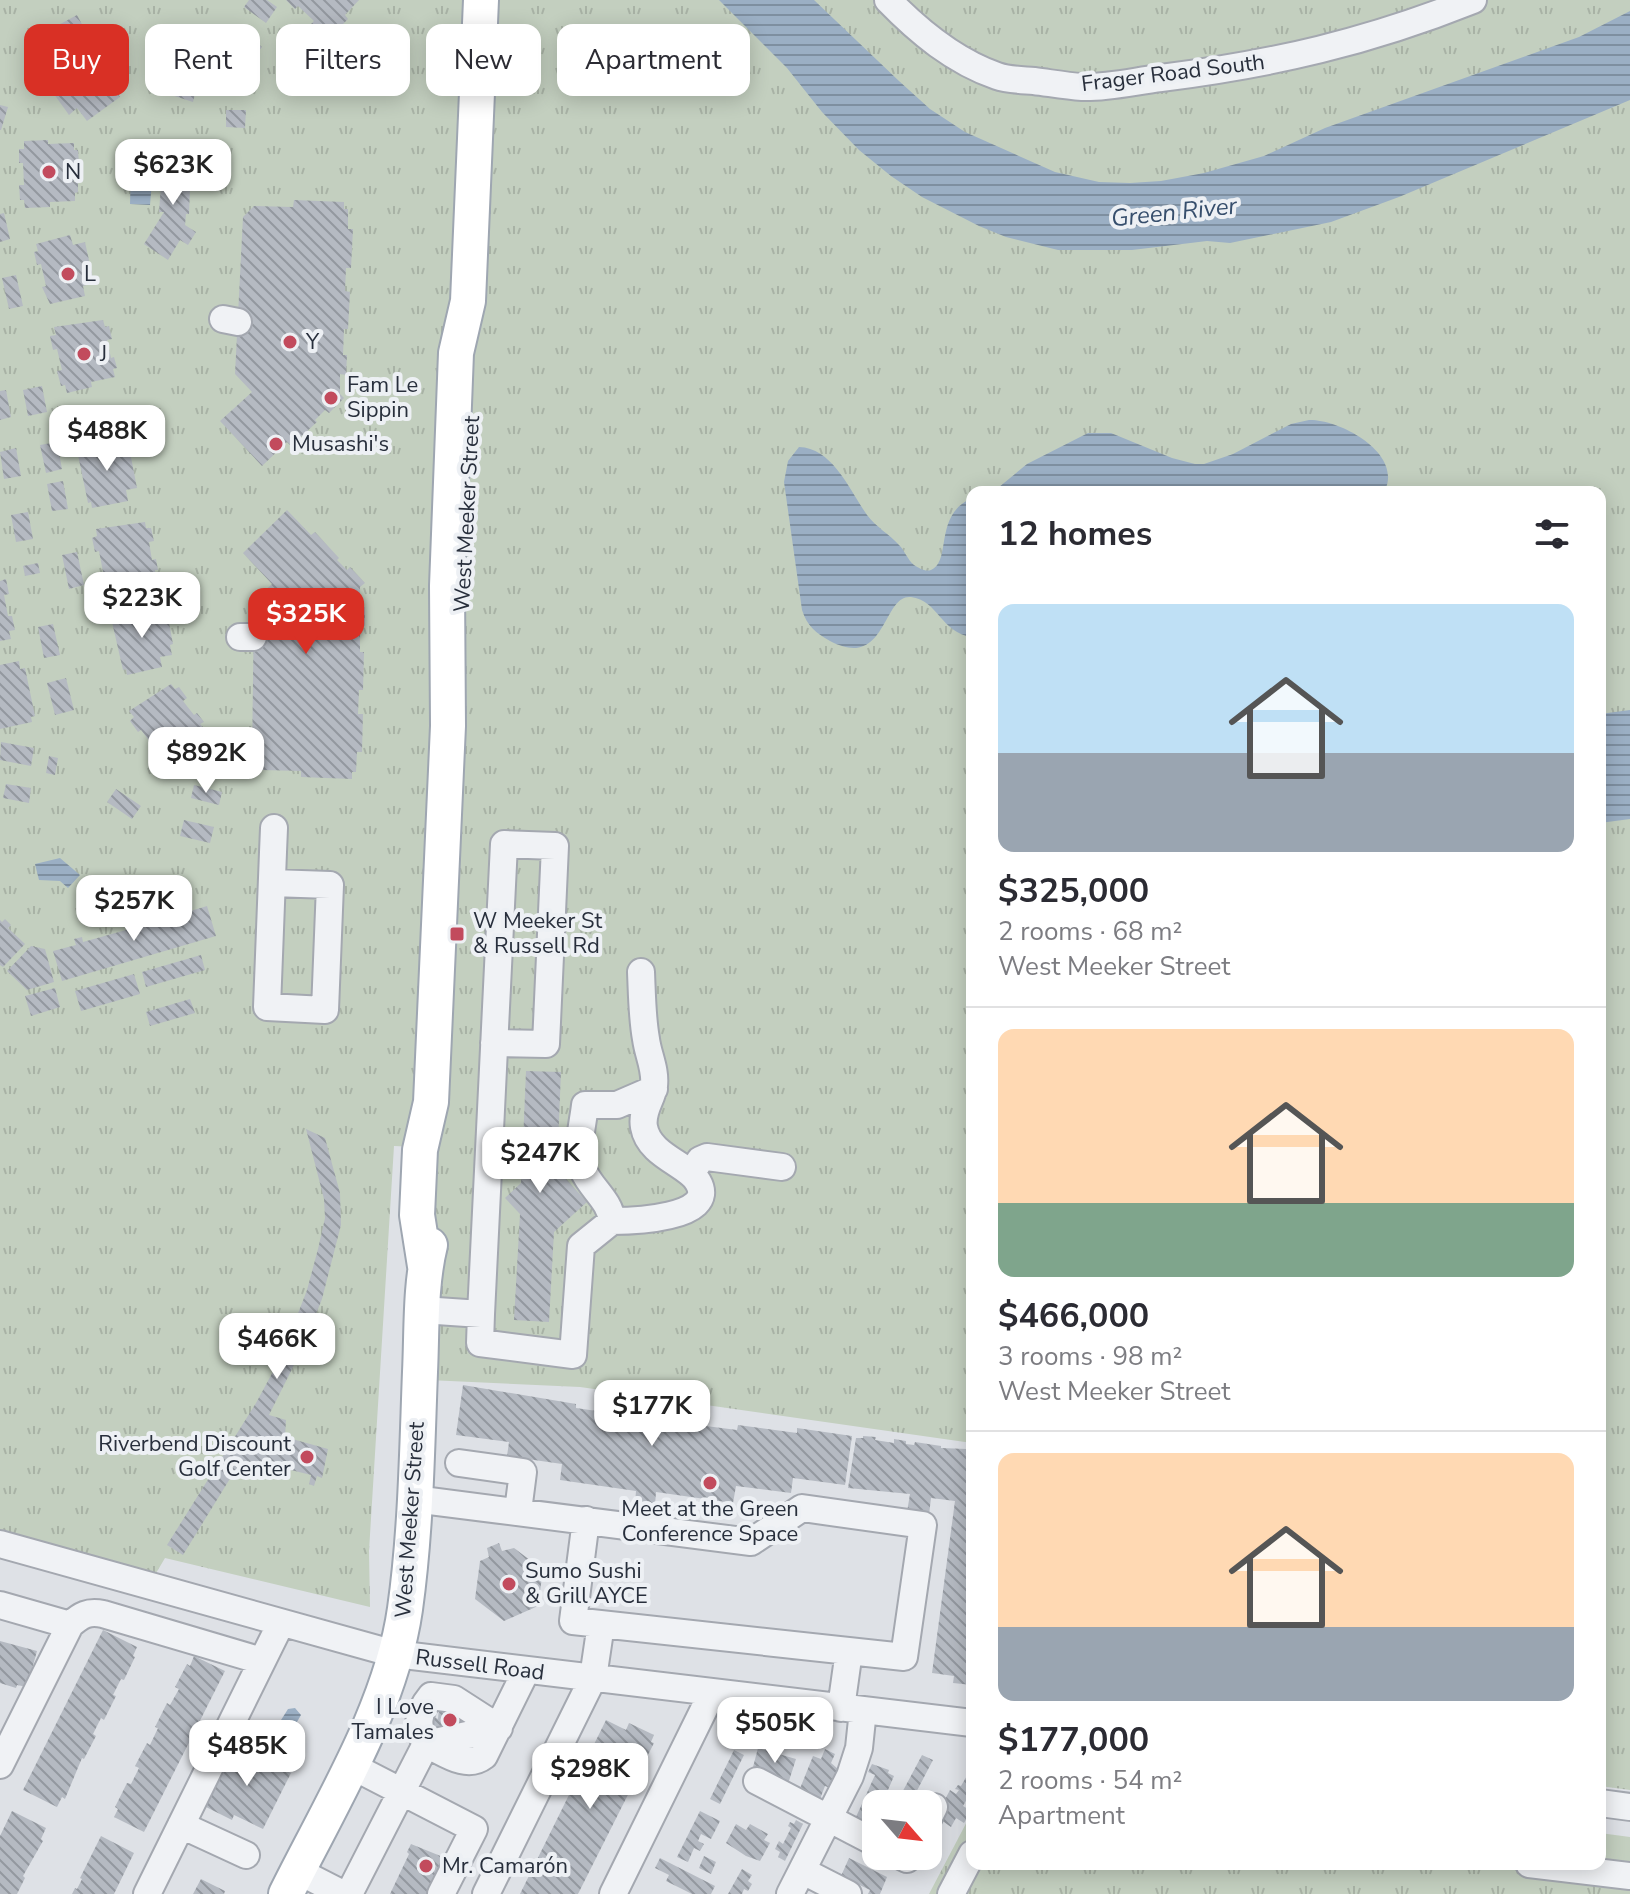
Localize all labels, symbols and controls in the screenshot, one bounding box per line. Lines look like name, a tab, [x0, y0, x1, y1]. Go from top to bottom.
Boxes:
chip: Buy	[24, 24, 129, 96]
chip: Rent	[145, 24, 260, 96]
chip: Filters	[276, 24, 410, 96]
chip: New	[426, 24, 541, 96]
chip: Apartment	[557, 24, 750, 96]
street label: Frager Road South	[1080, 47, 1266, 99]
pin: $623K	[117, 139, 229, 207]
text: $623K	[133, 147, 213, 182]
place label: N	[65, 157, 81, 187]
marker: N	[40, 163, 58, 181]
water label: Green River	[1109, 189, 1240, 235]
place label: L	[84, 259, 96, 289]
marker: L	[59, 265, 77, 283]
place label: Y	[305, 327, 320, 357]
marker: Y	[281, 333, 299, 351]
place label: J	[99, 339, 107, 369]
marker: J	[75, 345, 93, 363]
place label: Fam Le Sippin	[347, 370, 418, 425]
marker: Fam Le Sippin	[322, 389, 340, 407]
pin: $488K	[51, 405, 163, 473]
text: $488K	[67, 413, 147, 448]
street label: West Meeker Street	[447, 415, 487, 613]
place label: Musashi's	[292, 429, 389, 459]
marker: Musashi's	[267, 435, 285, 453]
text: 12 homes	[998, 511, 1152, 557]
icon: filters	[1530, 512, 1574, 556]
pin: $223K	[86, 572, 198, 640]
text: $223K	[102, 580, 182, 615]
pin: $325K	[250, 588, 362, 656]
text: $325K	[266, 596, 346, 631]
icon: home	[1214, 656, 1358, 800]
pin: $892K	[150, 727, 262, 795]
text: $892K	[166, 735, 246, 770]
text: $325,000	[998, 868, 1149, 914]
pin: $257K	[78, 875, 190, 943]
text: $257K	[94, 883, 174, 918]
place label: W Meeker St & Russell Rd	[473, 906, 603, 961]
text: 2 rooms · 68 m²	[998, 914, 1182, 949]
marker: W Meeker St & Russell Rd	[448, 925, 466, 943]
text: West Meeker Street	[998, 949, 1230, 984]
icon: home	[1214, 1081, 1358, 1225]
pin: $247K	[484, 1127, 596, 1195]
text: $247K	[500, 1135, 580, 1170]
text: $466,000	[998, 1293, 1149, 1339]
pin: $466K	[221, 1313, 333, 1381]
text: $466K	[237, 1321, 317, 1356]
text: 3 rooms · 98 m²	[998, 1339, 1182, 1374]
text: West Meeker Street	[998, 1374, 1230, 1409]
pin: $177K	[596, 1380, 708, 1448]
text: $177K	[612, 1388, 692, 1423]
street label: West Meeker Street	[388, 1421, 432, 1619]
place label: Riverbend Discount Golf Center	[98, 1429, 291, 1484]
marker: Riverbend Discount Golf Center	[298, 1448, 316, 1466]
marker: Meet at the Green Conference Space	[701, 1474, 719, 1492]
place label: Meet at the Green Conference Space	[621, 1494, 799, 1549]
icon: home	[1214, 1505, 1358, 1649]
place label: Sumo Sushi & Grill AYCE	[525, 1556, 648, 1611]
marker: Sumo Sushi & Grill AYCE	[500, 1575, 518, 1593]
street label: Russell Road	[414, 1642, 546, 1688]
place label: I Love Tamales	[352, 1692, 434, 1747]
pin: $505K	[719, 1697, 831, 1765]
text: $505K	[735, 1705, 815, 1740]
marker: I Love Tamales	[441, 1711, 459, 1729]
text: $177,000	[998, 1717, 1149, 1763]
pin: $485K	[191, 1720, 303, 1788]
text: $485K	[207, 1728, 287, 1763]
pin: $298K	[534, 1743, 646, 1811]
text: $298K	[550, 1751, 630, 1786]
text: 2 rooms · 54 m²	[998, 1763, 1182, 1798]
north arrow	[862, 1790, 942, 1870]
map controls	[862, 1790, 942, 1870]
text: Apartment	[998, 1798, 1125, 1833]
place label: Mr. Camarón	[442, 1851, 568, 1881]
marker: Mr. Camarón	[417, 1857, 435, 1875]

